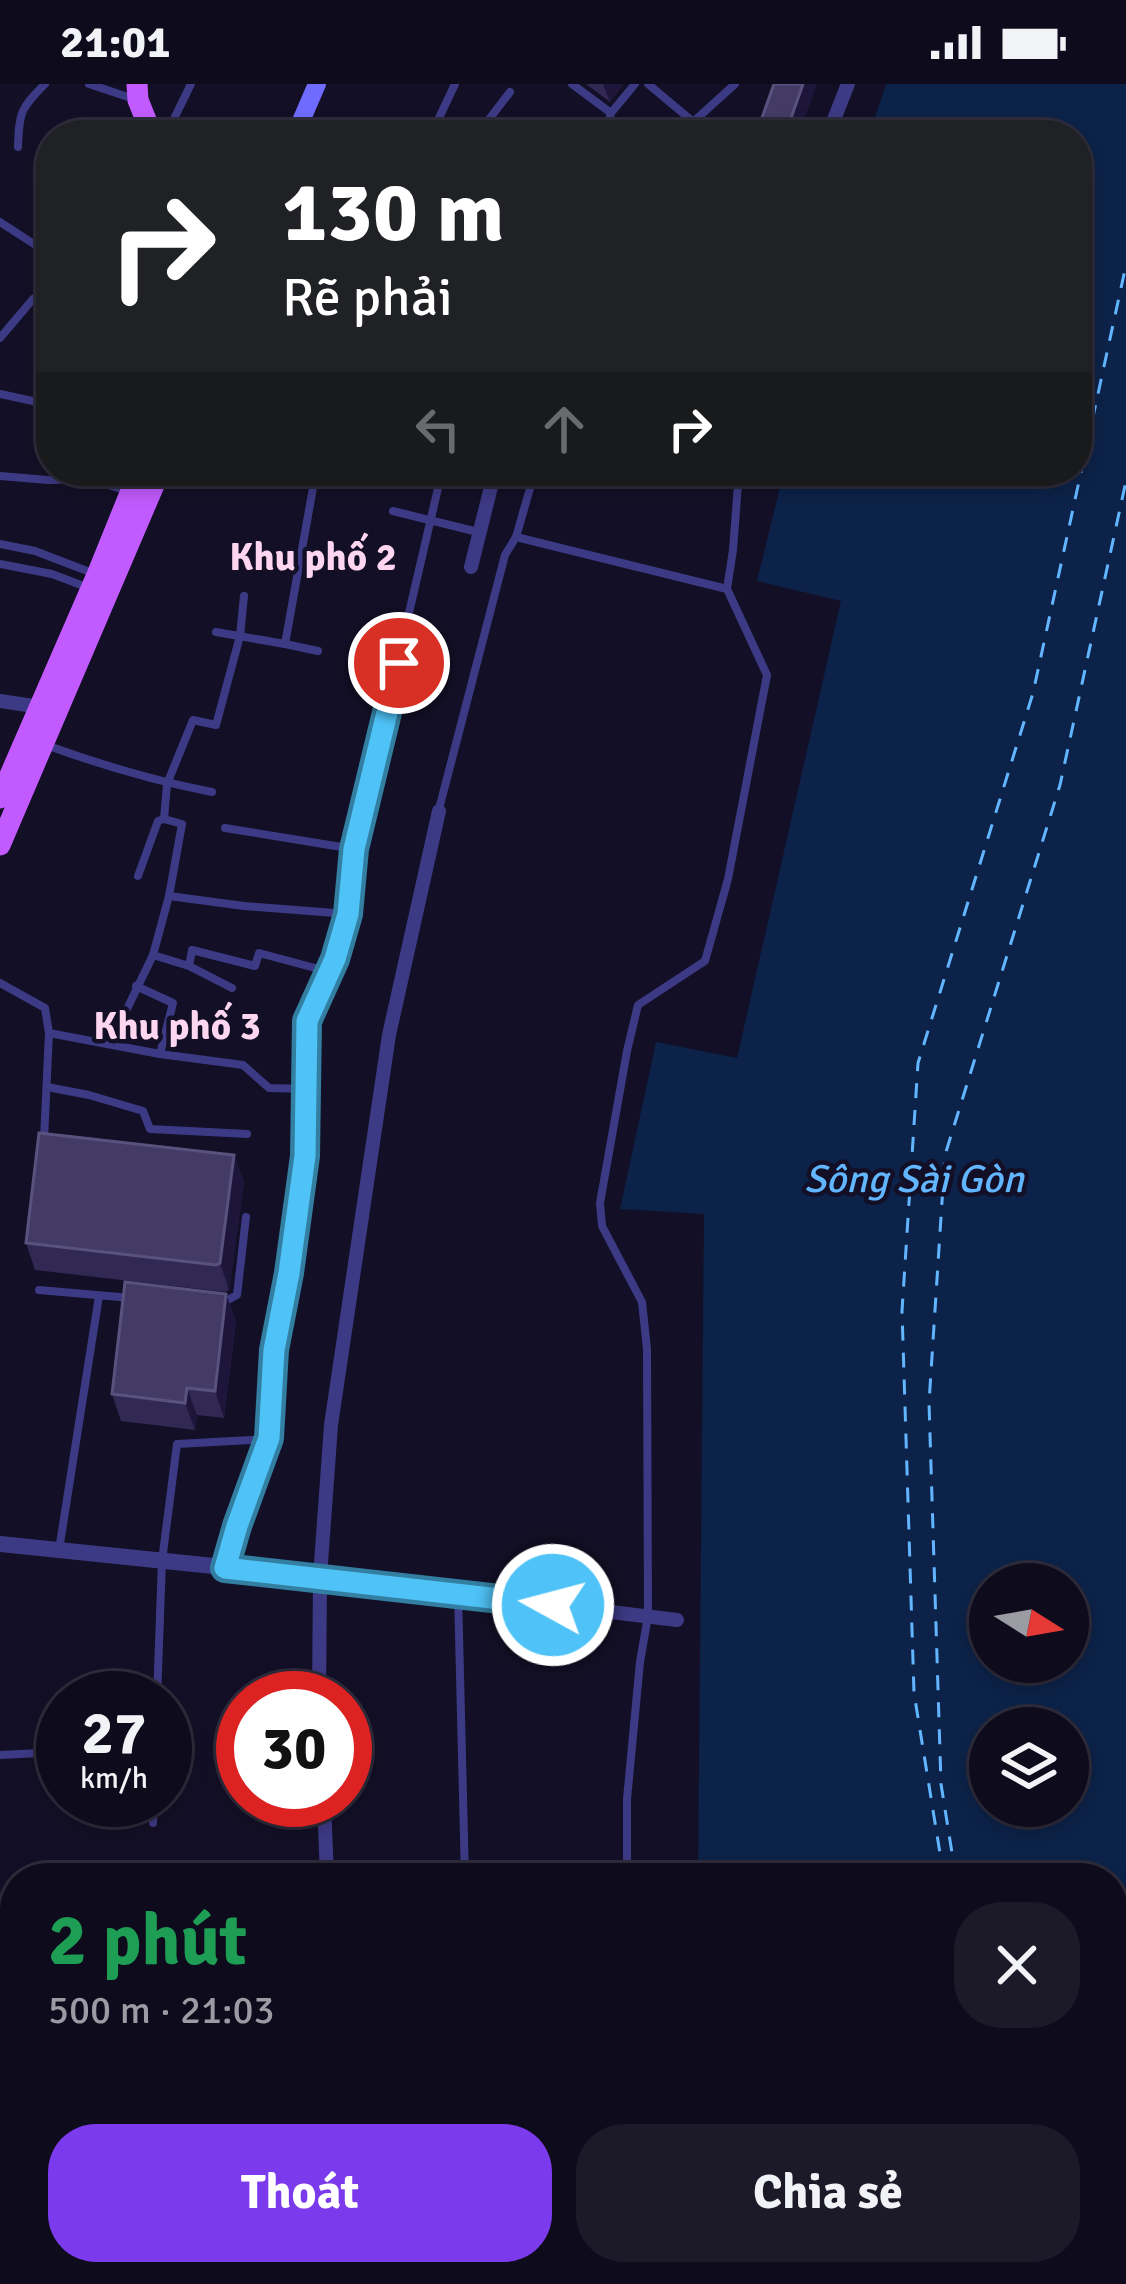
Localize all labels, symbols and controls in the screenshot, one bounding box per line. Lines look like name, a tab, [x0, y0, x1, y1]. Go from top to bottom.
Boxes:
text: 21:01	[60, 15, 170, 70]
text: 130 m	[282, 161, 504, 265]
icon: right	[84, 168, 240, 324]
text: Rẽ phải	[282, 264, 453, 331]
icon: left	[405, 396, 471, 462]
icon: ahead	[531, 396, 597, 462]
icon: right	[657, 396, 723, 462]
district label: Khu phố 2	[229, 532, 397, 581]
pin	[348, 612, 450, 714]
icon: arrive	[366, 630, 432, 696]
district label: Khu phố 3	[93, 1001, 261, 1050]
water label: Sông Sài Gòn	[804, 1155, 1026, 1203]
position arrow	[490, 1542, 616, 1668]
north arrow	[969, 1563, 1089, 1683]
map controls	[969, 1563, 1089, 1827]
speed limit sign: 30	[216, 1671, 372, 1827]
text: 27	[82, 1697, 146, 1771]
button: layers	[969, 1707, 1089, 1827]
text: km/h	[80, 1760, 148, 1797]
text: 2 phút	[48, 1896, 247, 1985]
button: close	[954, 1902, 1080, 2028]
text: 500 m · 21:03	[48, 1986, 275, 2034]
button: Thoát	[48, 2124, 552, 2262]
button: Chia sẻ	[576, 2124, 1080, 2262]

